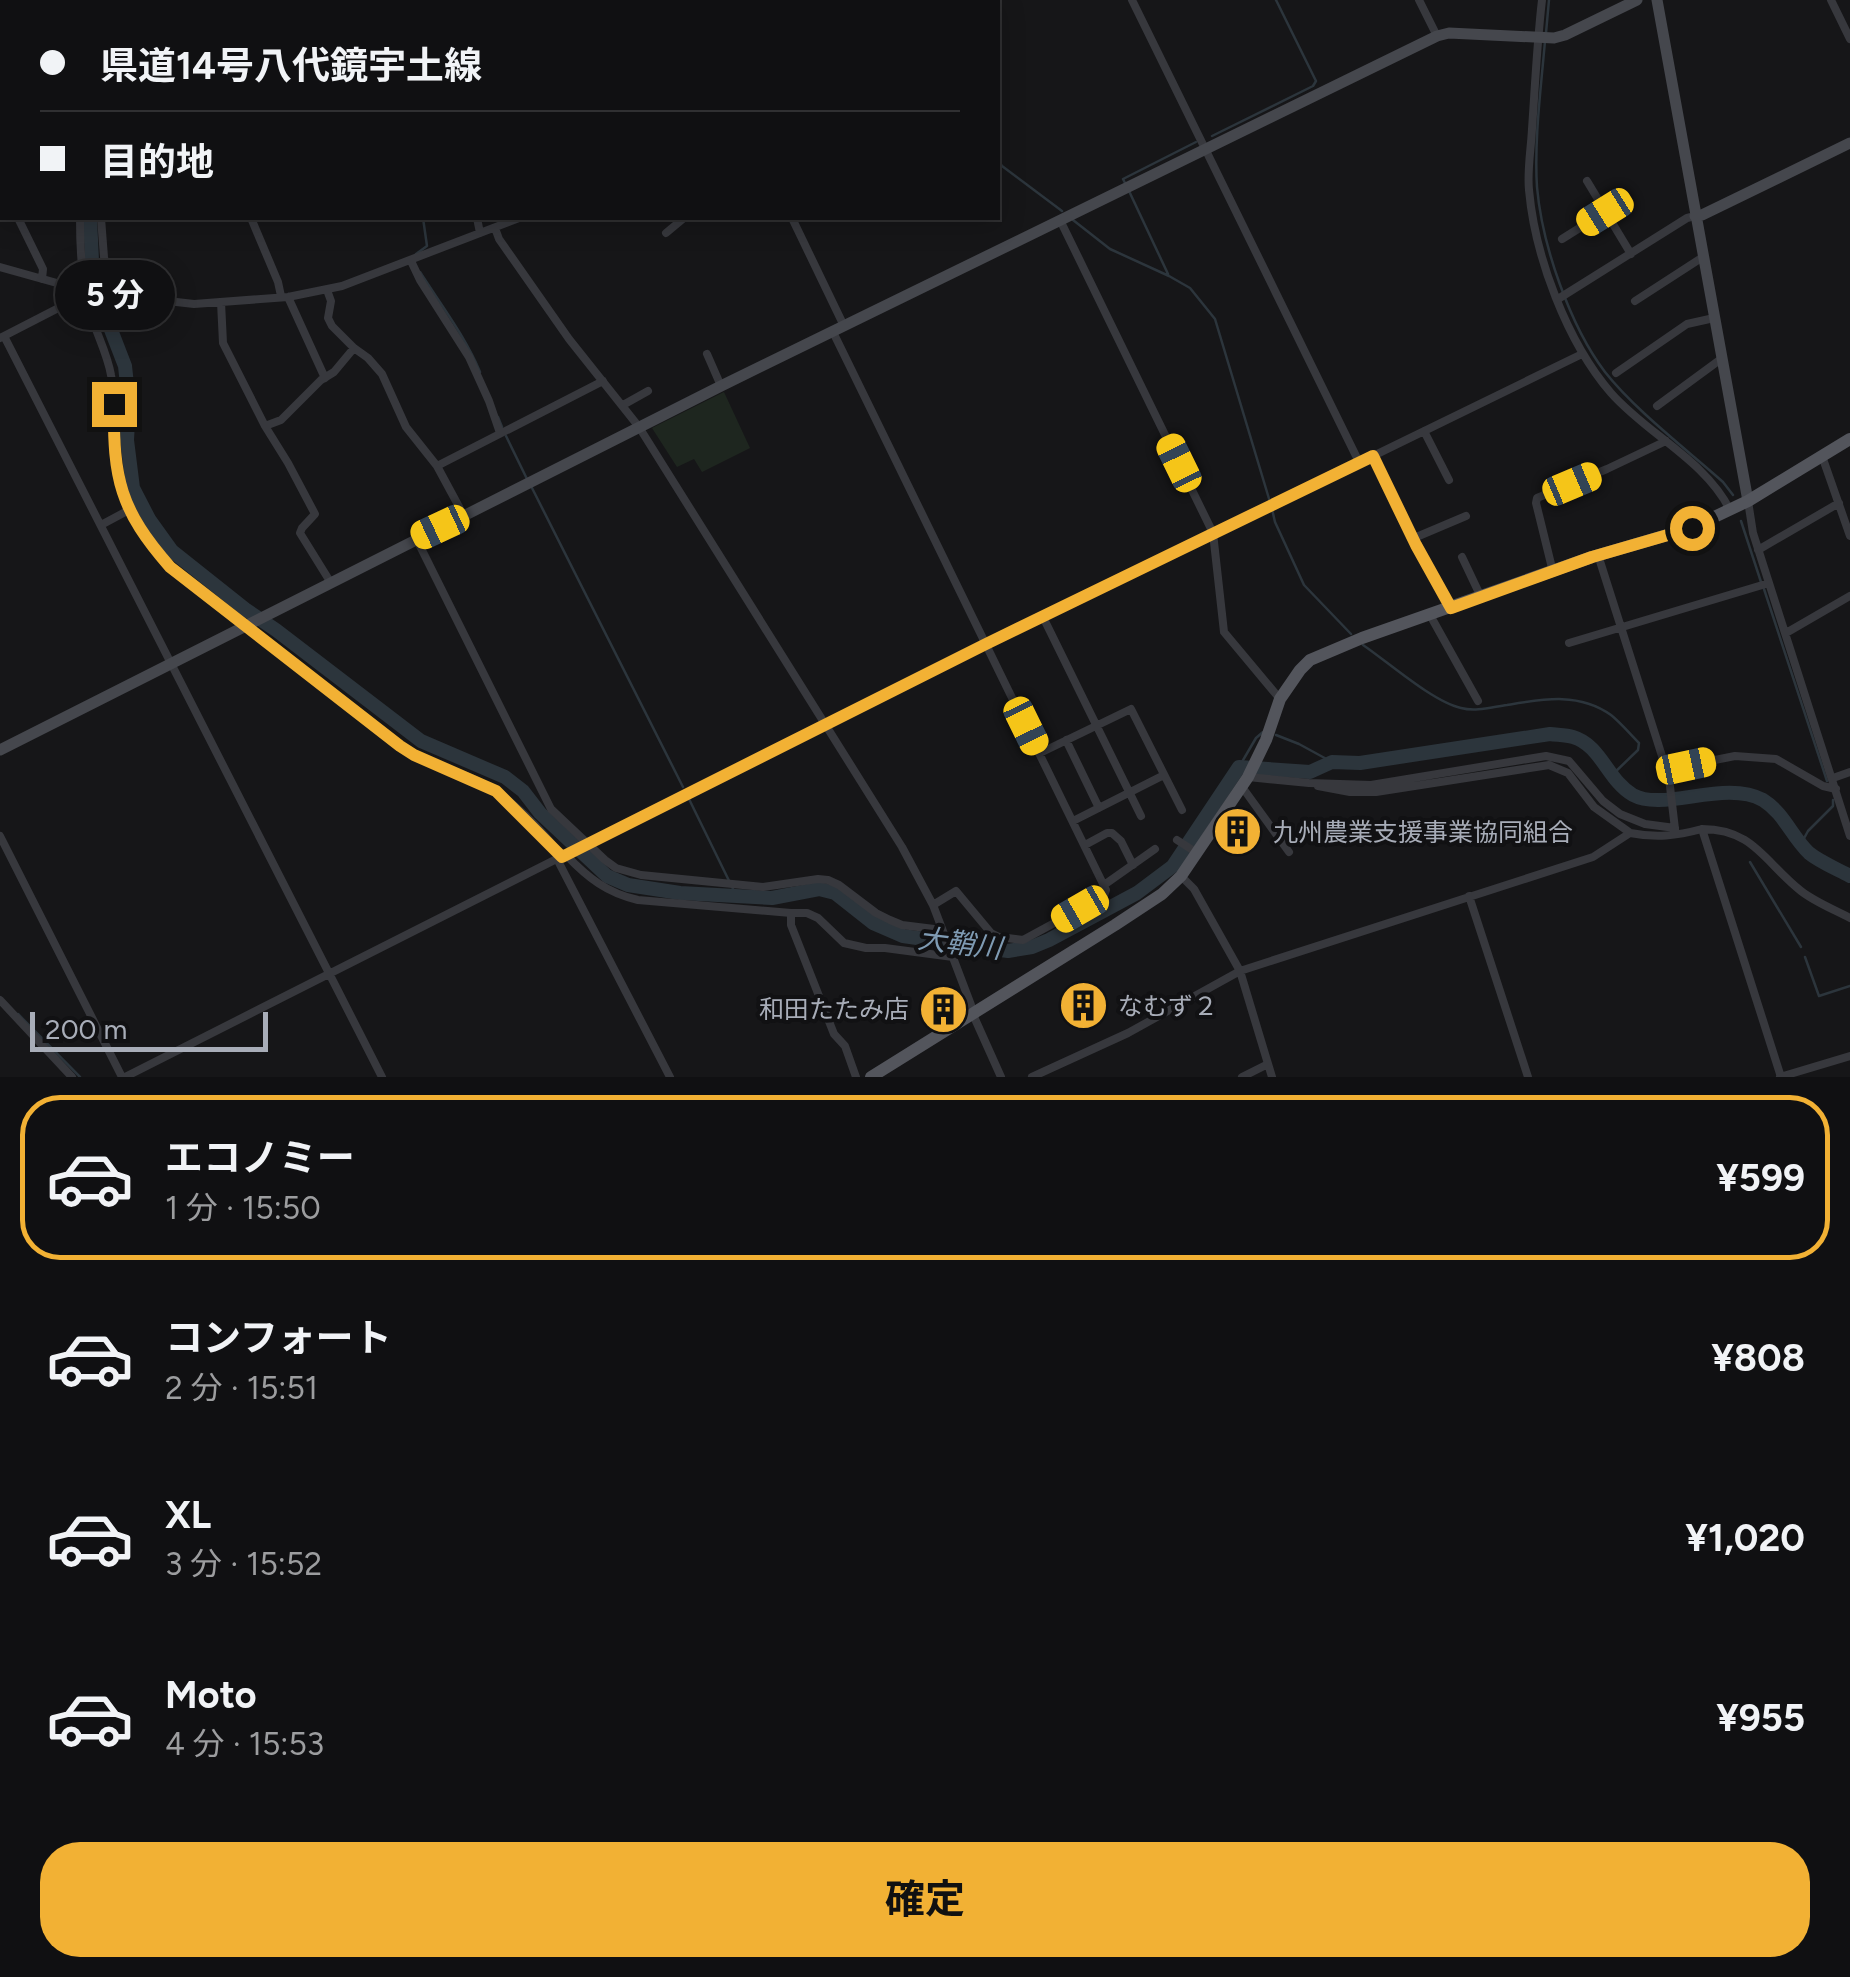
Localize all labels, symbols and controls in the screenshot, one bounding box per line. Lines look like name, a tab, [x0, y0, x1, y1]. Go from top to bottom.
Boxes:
text: 県道14号八代鏡宇土線	[100, 43, 482, 89]
text: 目的地	[100, 139, 214, 185]
car	[1572, 183, 1638, 241]
callout: 5 分	[54, 259, 174, 329]
text: 5 分	[86, 276, 144, 314]
route end	[92, 382, 137, 427]
car	[1152, 429, 1206, 497]
car	[1539, 458, 1605, 510]
car	[406, 501, 474, 553]
route start	[1670, 506, 1715, 551]
car	[999, 692, 1053, 760]
car	[1654, 745, 1718, 787]
building icon: 九州農業支援事業協同組合	[1212, 806, 1264, 858]
place label: 九州農業支援事業協同組合	[1273, 817, 1573, 847]
car	[1047, 881, 1113, 937]
water label: 大鞘川	[916, 921, 1007, 965]
building icon: なむず２	[1057, 980, 1109, 1032]
building icon: 和田たたみ店	[918, 983, 970, 1035]
place label: なむず２	[1118, 991, 1218, 1021]
place label: 和田たたみ店	[759, 994, 909, 1024]
scale bar	[30, 1007, 268, 1052]
text: 200 m	[45, 1012, 127, 1046]
icon: car	[45, 1133, 135, 1223]
text: エコノミー	[165, 1135, 355, 1181]
text: ¥599	[1716, 1155, 1805, 1201]
text: 1 分 · 15:50	[165, 1189, 321, 1227]
icon: car	[45, 1313, 135, 1403]
text: コンフォート	[165, 1315, 392, 1361]
text: ¥808	[1711, 1335, 1805, 1381]
text: 2 分 · 15:51	[165, 1369, 318, 1407]
text: XL	[165, 1492, 211, 1538]
icon: car	[45, 1493, 135, 1583]
text: ¥1,020	[1685, 1515, 1805, 1561]
text: 3 分 · 15:52	[165, 1545, 322, 1583]
text: Moto	[165, 1672, 257, 1718]
icon: car	[45, 1673, 135, 1763]
text: ¥955	[1716, 1695, 1805, 1741]
text: 4 分 · 15:53	[165, 1725, 324, 1763]
button: 確定	[40, 1842, 1810, 1957]

